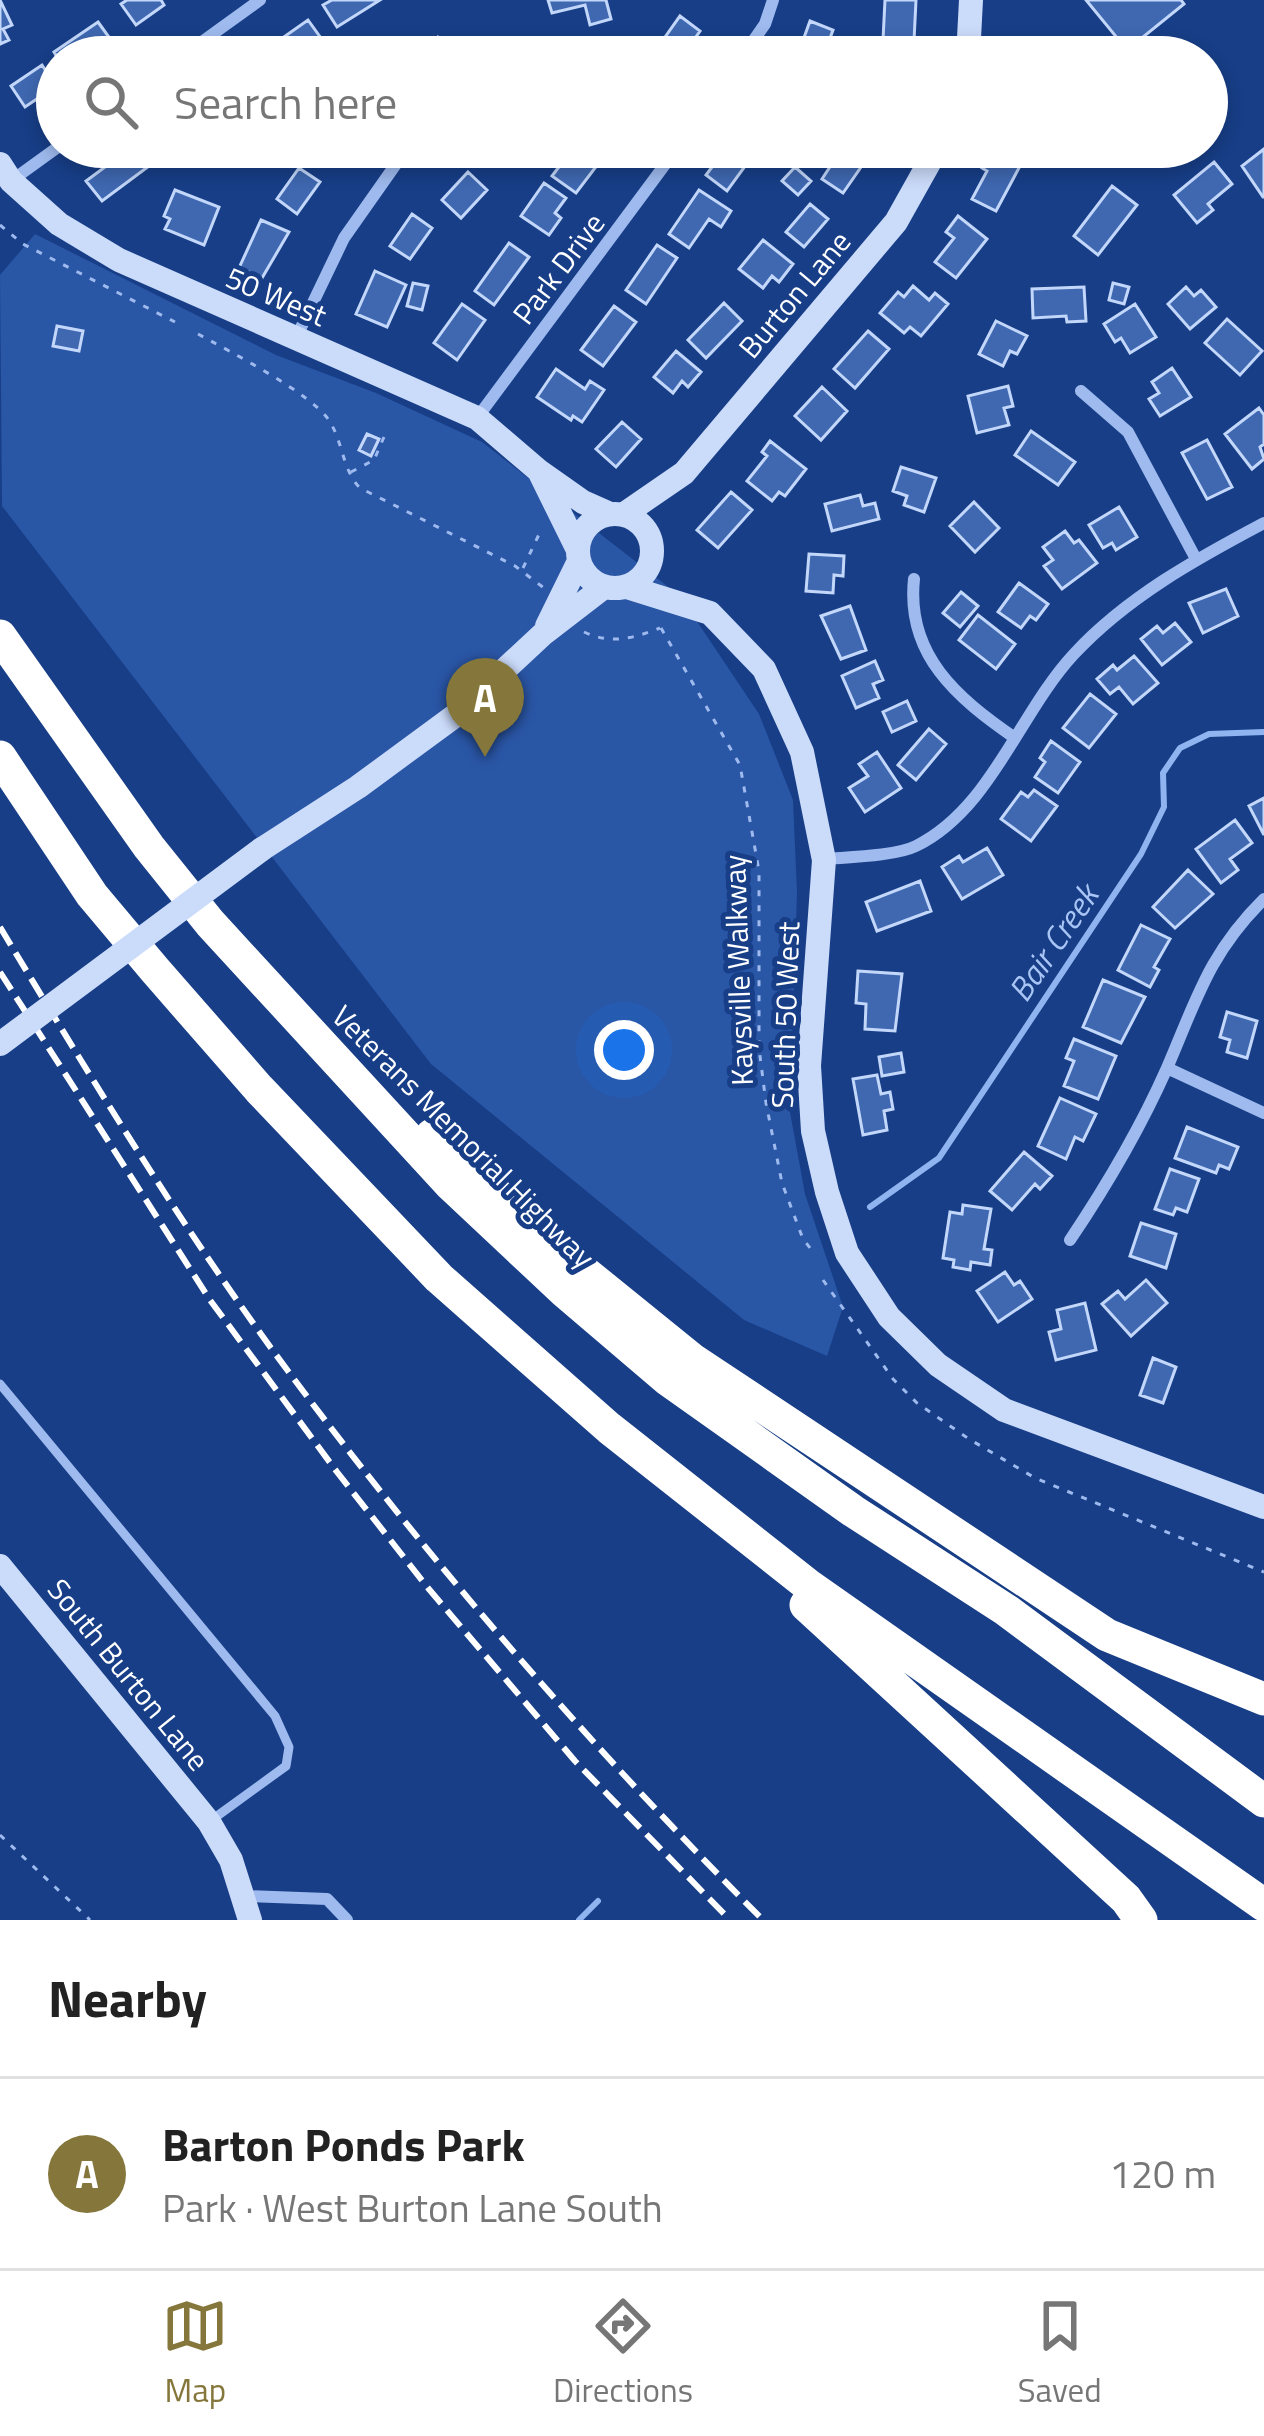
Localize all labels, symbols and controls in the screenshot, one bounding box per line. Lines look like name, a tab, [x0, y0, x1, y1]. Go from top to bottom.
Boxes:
search box	[36, 36, 1228, 168]
text: Search here	[174, 68, 397, 136]
icon: search	[78, 69, 144, 135]
street label: Park Drive	[501, 203, 616, 334]
street label: Burton Lane	[727, 220, 862, 368]
street label: 50 West	[219, 254, 335, 338]
pin: A	[446, 658, 524, 757]
street label: Kaysville Walkway	[711, 854, 765, 1086]
water label: Bair Creek	[995, 872, 1112, 1012]
street label: South 50 West	[759, 920, 811, 1109]
street label: Veterans Memorial Highway	[321, 994, 606, 1279]
your location	[594, 1020, 654, 1080]
street label: South Burton Lane	[37, 1568, 221, 1780]
text: Nearby	[48, 1959, 207, 2037]
text: Barton Ponds Park	[162, 2110, 525, 2178]
text: A	[75, 2144, 99, 2203]
text: 120 m	[1109, 2144, 1216, 2203]
text: Park · West Burton Lane South	[162, 2178, 663, 2237]
tab: Map	[162, 2293, 228, 2415]
tab: Directions	[553, 2293, 693, 2415]
tab: Saved	[1018, 2293, 1102, 2415]

